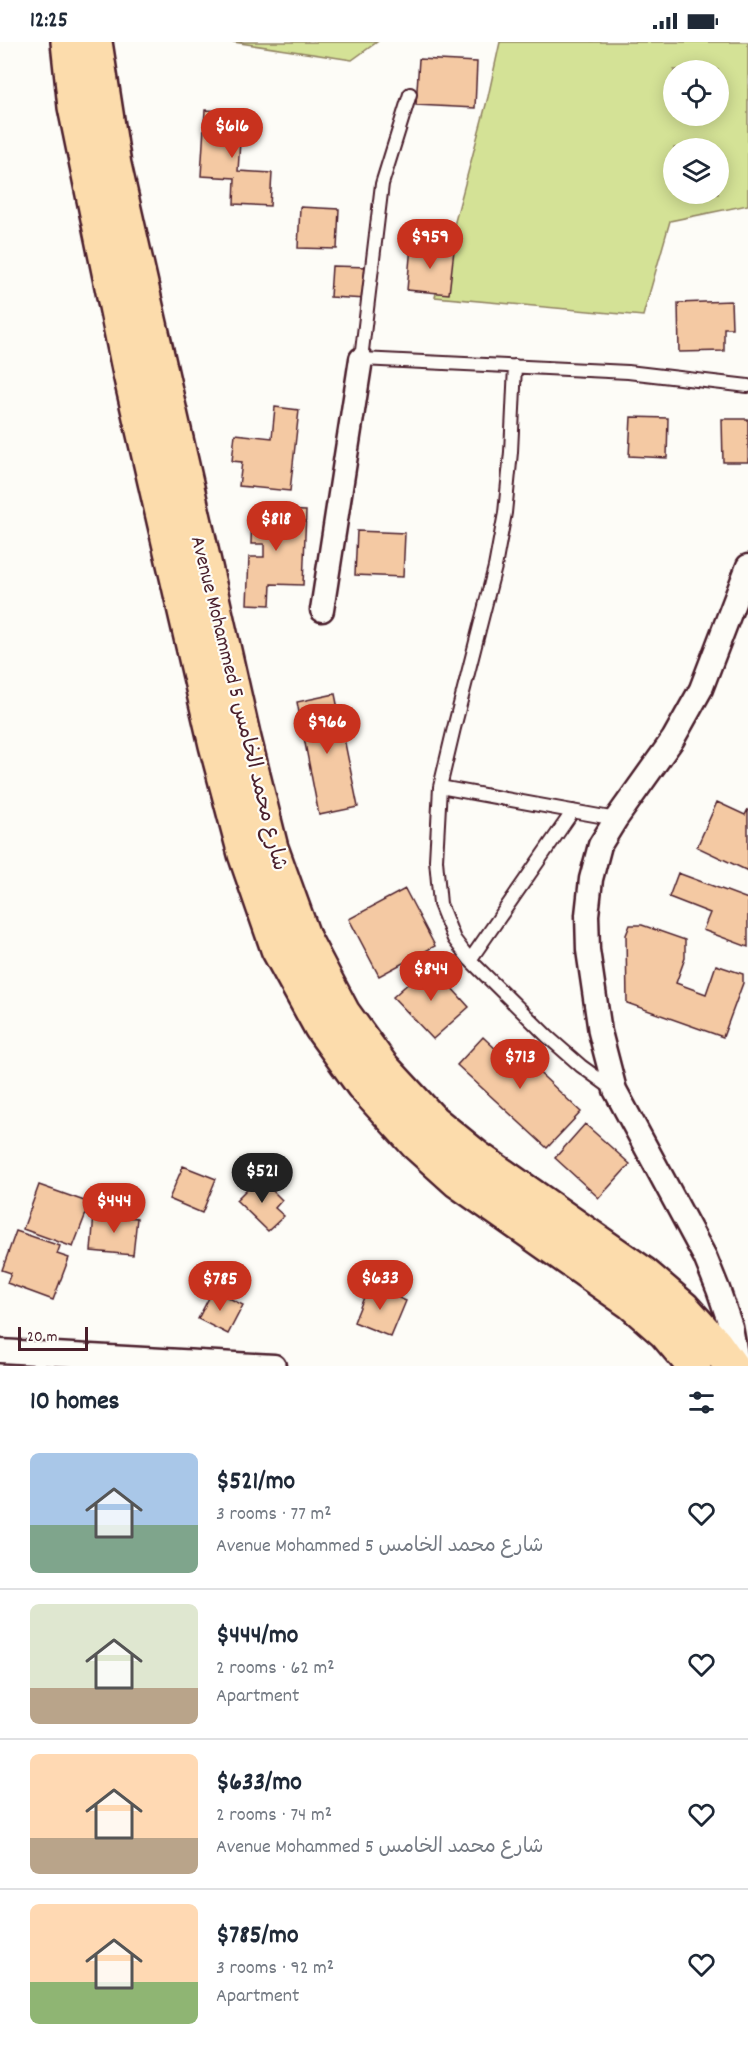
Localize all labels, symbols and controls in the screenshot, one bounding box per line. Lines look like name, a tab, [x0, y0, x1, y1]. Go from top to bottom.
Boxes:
text: 12:25	[30, 6, 68, 37]
map controls	[663, 60, 729, 204]
button: locate	[663, 60, 729, 126]
pin: $616	[196, 108, 268, 159]
text: $616	[215, 113, 249, 141]
button: layers	[663, 138, 729, 204]
pin: $959	[394, 219, 466, 270]
text: $959	[411, 224, 449, 252]
pin: $818	[240, 501, 312, 552]
text: $818	[261, 506, 291, 534]
street label: Avenue Mohammed 5 شارع محمد الخامس	[181, 533, 293, 874]
pin: $966	[291, 704, 363, 755]
text: $966	[308, 709, 346, 737]
pin: $844	[395, 951, 467, 1002]
text: $844	[414, 956, 448, 984]
pin: $713	[484, 1039, 556, 1090]
text: $713	[504, 1044, 536, 1072]
pin: $521	[226, 1153, 298, 1204]
text: $521	[246, 1158, 278, 1186]
pin: $444	[78, 1183, 150, 1234]
text: $444	[96, 1188, 132, 1216]
pin: $633	[344, 1260, 416, 1311]
pin: $785	[184, 1261, 256, 1312]
text: $633	[361, 1265, 399, 1293]
text: $785	[202, 1266, 238, 1294]
scale bar	[18, 1324, 88, 1352]
text: 20 m	[27, 1326, 57, 1349]
text: 10 homes	[30, 1384, 120, 1421]
icon: filters	[685, 1386, 718, 1419]
text: $521/mo	[216, 1464, 295, 1501]
icon: home	[78, 1477, 150, 1549]
icon: heart	[685, 1497, 718, 1530]
text: 3 rooms · 77 m²	[216, 1501, 332, 1529]
text: Avenue Mohammed 5 شارع محمد الخامس	[216, 1533, 544, 1561]
text: $444/mo	[216, 1618, 298, 1655]
icon: home	[78, 1628, 150, 1700]
icon: heart	[685, 1648, 718, 1681]
text: 2 rooms · 62 m²	[216, 1655, 335, 1683]
text: Apartment	[216, 1683, 299, 1711]
text: $633/mo	[216, 1765, 302, 1802]
icon: home	[78, 1778, 150, 1850]
icon: heart	[685, 1798, 718, 1831]
text: 2 rooms · 74 m²	[216, 1802, 332, 1830]
text: Avenue Mohammed 5 شارع محمد الخامس	[216, 1834, 544, 1862]
text: $785/mo	[216, 1918, 298, 1955]
icon: home	[78, 1928, 150, 2000]
icon: heart	[685, 1948, 718, 1981]
text: 3 rooms · 92 m²	[216, 1955, 334, 1983]
text: Apartment	[216, 1983, 299, 2011]

